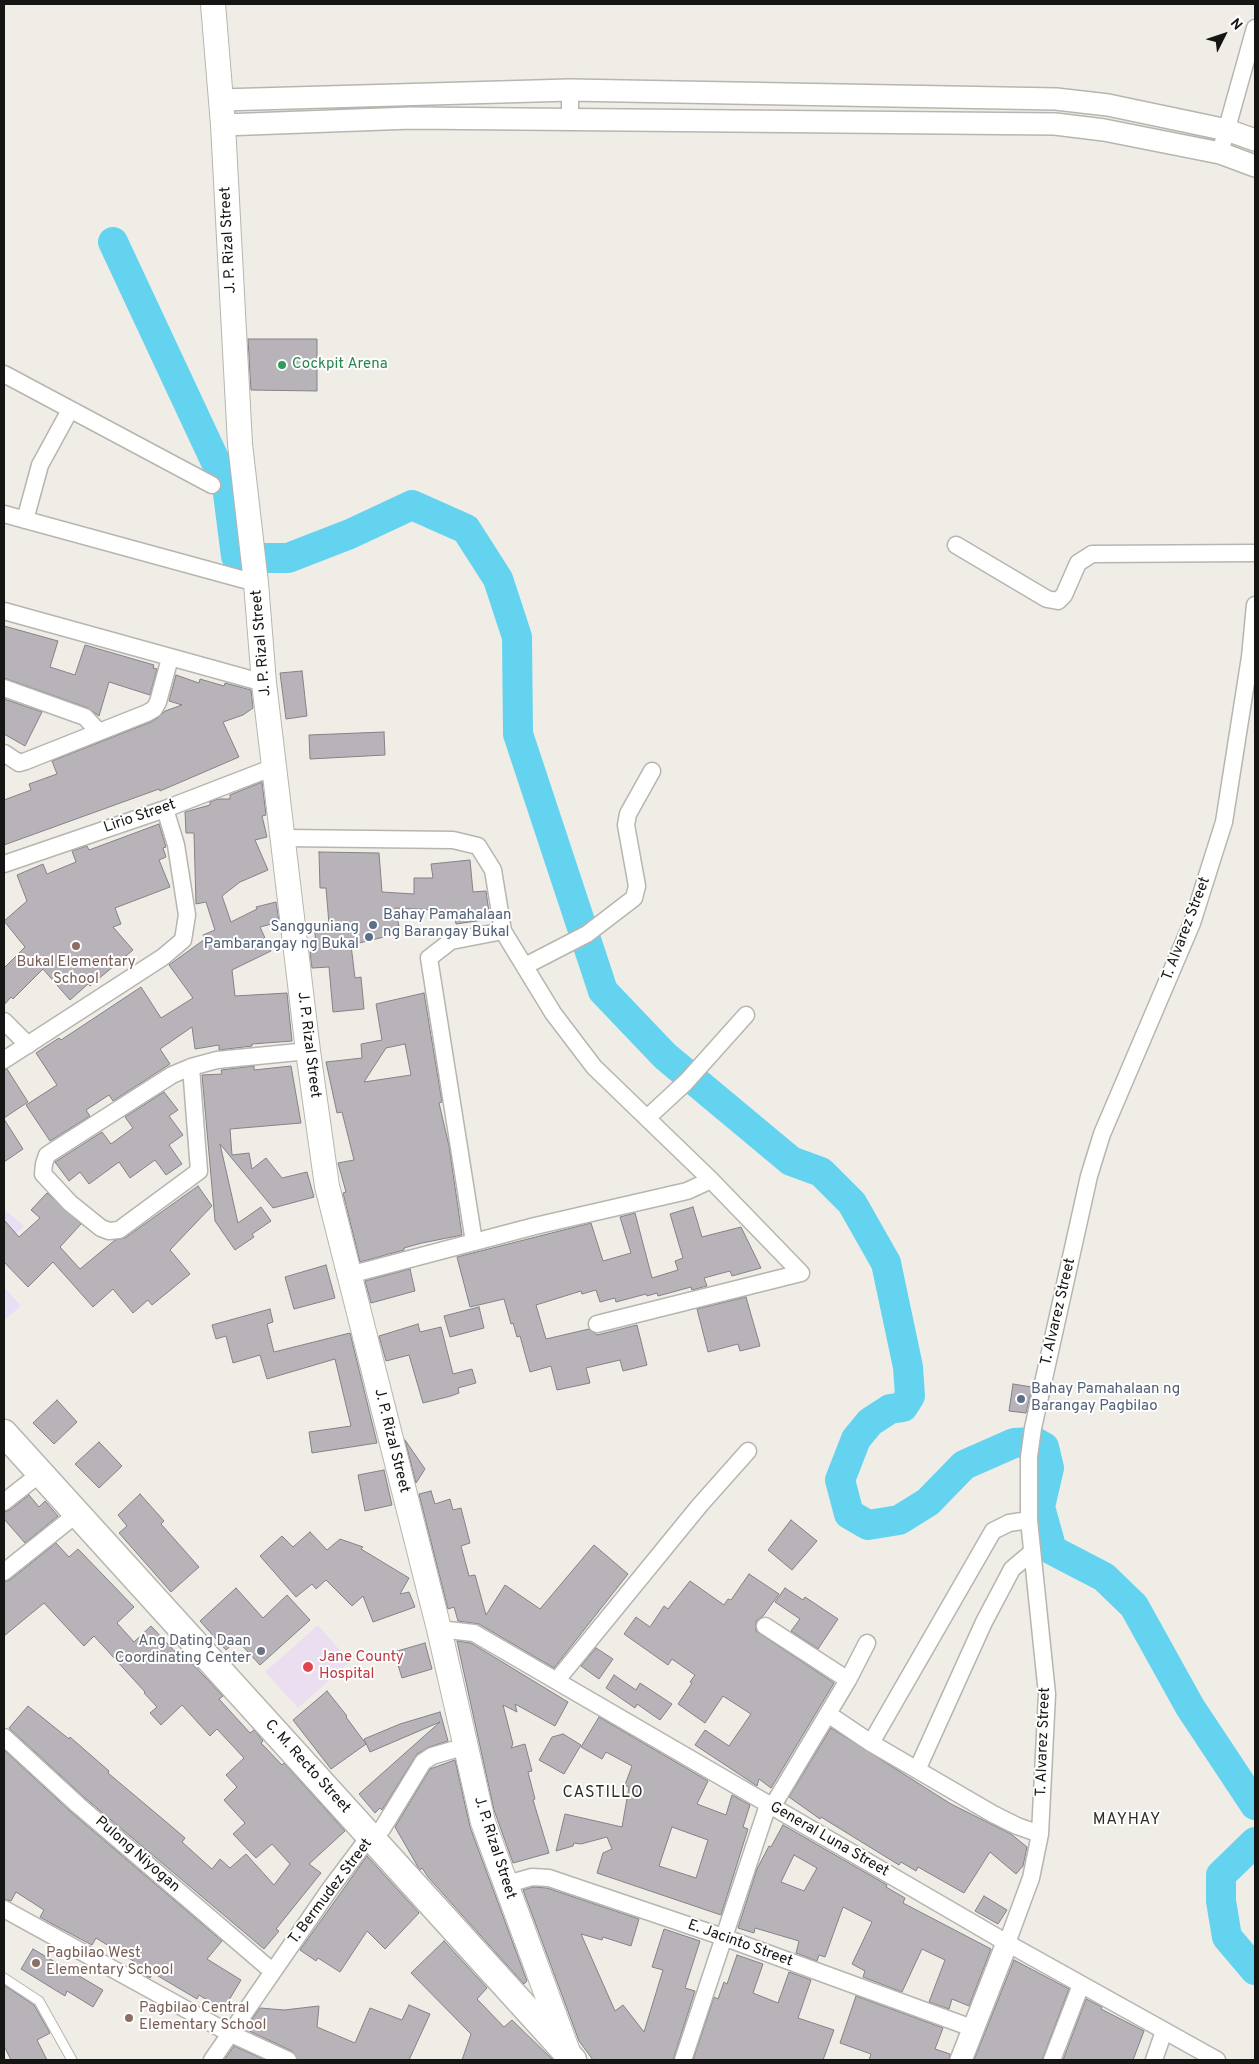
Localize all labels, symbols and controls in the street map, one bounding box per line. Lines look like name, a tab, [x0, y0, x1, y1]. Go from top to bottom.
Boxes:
north arrow	[1199, 10, 1249, 60]
text: N	[1226, 15, 1245, 34]
street label: J. P. Rizal Street	[217, 186, 241, 294]
place label: Cockpit Arena	[292, 356, 388, 374]
marker: Cockpit Arena	[276, 359, 288, 371]
street label: J. P. Rizal Street	[248, 589, 276, 697]
street label: Lirio Street	[102, 796, 178, 838]
street label: T. Alvarez Street	[1159, 875, 1215, 983]
place label: Bahay Pamahalaan ng Barangay Bukal	[383, 907, 511, 942]
place label: Sangguniang Pambarangay ng Bukal	[204, 919, 359, 954]
marker: Bahay Pamahalaan ng Barangay Bukal	[367, 919, 379, 931]
marker: Sangguniang Pambarangay ng Bukal	[363, 931, 375, 943]
marker: Bukal Elementary School	[70, 940, 82, 952]
place label: Bukal Elementary School	[16, 954, 136, 989]
street label: J. P. Rizal Street	[293, 991, 323, 1099]
street label: T. Alvarez Street	[1038, 1257, 1080, 1367]
place label: Bahay Pamahalaan ng Barangay Pagbilao	[1031, 1381, 1180, 1416]
street label: J. P. Rizal Street	[369, 1387, 413, 1495]
marker: Bahay Pamahalaan ng Barangay Pagbilao	[1015, 1393, 1027, 1405]
place label: Ang Dating Daan Coordinating Center	[115, 1633, 251, 1668]
marker: Ang Dating Daan Coordinating Center	[255, 1645, 267, 1657]
place label: Jane County Hospital	[319, 1649, 404, 1684]
marker: Jane County Hospital	[301, 1660, 315, 1674]
street label: T. Alvarez Street	[1033, 1687, 1055, 1797]
street label: C. M. Recto Street	[260, 1717, 354, 1817]
district label: CASTILLO	[561, 1784, 645, 1804]
street label: J. P. Rizal Street	[469, 1794, 519, 1902]
street label: General Luna Street	[766, 1799, 892, 1881]
district label: MAYHAY	[1092, 1811, 1162, 1831]
street label: Pulong Niyogan	[91, 1813, 183, 1897]
street label: T. Bermudez Street	[285, 1836, 377, 1948]
street label: E. Jacinto Street	[685, 1917, 795, 1971]
place label: Pagbilao West Elementary School	[46, 1945, 173, 1980]
marker: Pagbilao West Elementary School	[30, 1957, 42, 1969]
place label: Pagbilao Central Elementary School	[139, 2000, 266, 2035]
marker: Pagbilao Central Elementary School	[123, 2012, 135, 2024]

